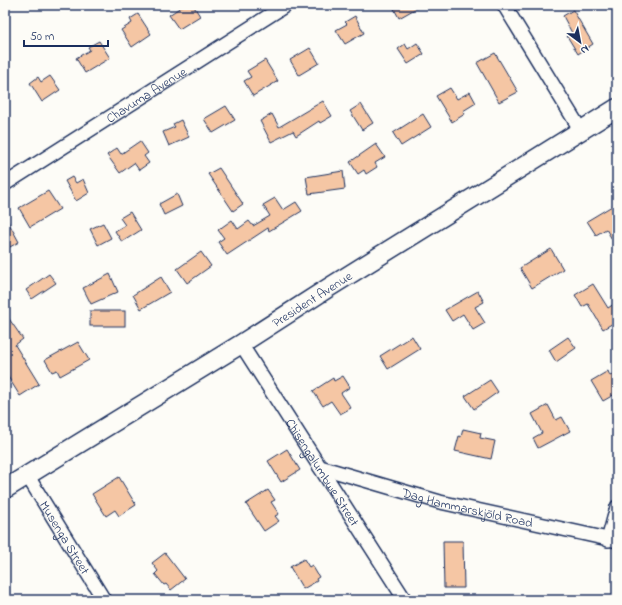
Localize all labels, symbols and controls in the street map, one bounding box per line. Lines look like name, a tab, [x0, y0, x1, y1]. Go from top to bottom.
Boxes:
scale bar	[24, 22, 108, 48]
north arrow	[560, 22, 600, 62]
text: 50 m	[30, 28, 54, 46]
text: N	[577, 41, 592, 58]
street label: Chavuma Avenue	[103, 63, 191, 128]
street label: President Avenue	[269, 267, 356, 333]
street label: Chisengalumbwe Street	[280, 415, 364, 531]
street label: Dag Hammarskjöld Road	[399, 483, 535, 533]
street label: Musenga Street	[34, 498, 94, 579]

